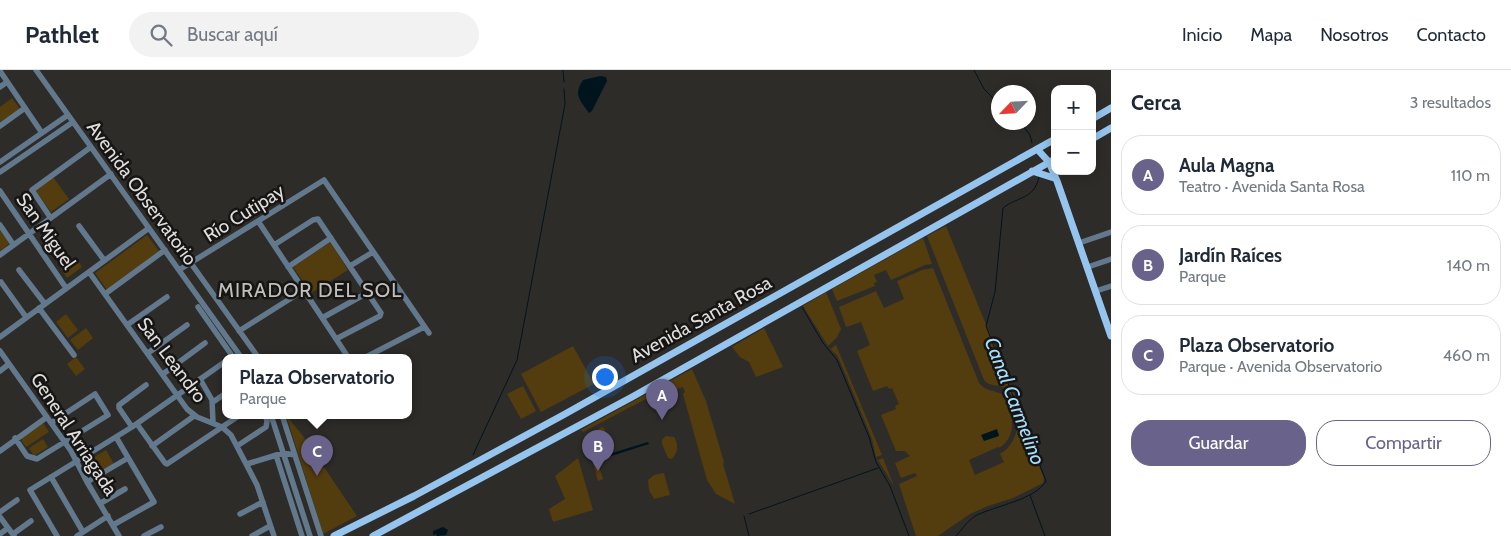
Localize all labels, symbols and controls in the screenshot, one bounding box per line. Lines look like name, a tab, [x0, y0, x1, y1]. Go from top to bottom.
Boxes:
search box	[129, 12, 479, 57]
text: Pathlet	[25, 20, 99, 49]
icon: search	[147, 21, 175, 49]
text: Buscar aquí	[187, 23, 278, 46]
text: Inicio	[1182, 24, 1222, 46]
text: Mapa	[1250, 24, 1292, 46]
text: Nosotros	[1320, 24, 1389, 46]
text: Contacto	[1417, 24, 1486, 46]
north arrow	[991, 85, 1036, 130]
map controls	[1051, 85, 1096, 175]
button: +	[1051, 85, 1096, 130]
text: Cerca	[1131, 90, 1181, 115]
text: 3 resultados	[1410, 93, 1491, 112]
street label: Avenida Observatorio	[82, 116, 202, 270]
button: −	[1051, 130, 1096, 175]
text: Aula Magna	[1179, 154, 1274, 177]
text: A	[1143, 166, 1153, 185]
text: 110 m	[1451, 166, 1490, 185]
text: Teatro · Avenida Santa Rosa	[1179, 177, 1365, 196]
street label: Río Cutipay	[199, 179, 289, 247]
street label: San Miguel	[11, 188, 81, 274]
text: Jardín Raíces	[1179, 244, 1282, 267]
text: B	[1143, 256, 1153, 275]
text: 140 m	[1447, 256, 1490, 275]
text: Parque	[1179, 267, 1226, 286]
street label: Avenida Santa Rosa	[627, 271, 775, 367]
district label: MIRADOR DEL SOL	[218, 278, 402, 302]
street label: San Leandro	[133, 313, 211, 407]
water label: Canal Carmelino	[980, 334, 1050, 468]
text: Plaza Observatorio	[1179, 334, 1334, 357]
text: C	[1143, 346, 1153, 365]
text: 460 m	[1443, 346, 1490, 365]
popup	[222, 354, 412, 419]
text: Parque · Avenida Observatorio	[1179, 357, 1382, 376]
your location	[592, 364, 618, 390]
text: Plaza Observatorio	[239, 366, 395, 389]
street label: General Arriagada	[26, 368, 122, 500]
pin: A	[646, 379, 678, 420]
text: Parque	[239, 389, 286, 408]
button: Guardar	[1131, 420, 1306, 466]
button: Compartir	[1316, 420, 1491, 466]
pin: B	[582, 430, 614, 471]
pin: C	[301, 435, 333, 476]

